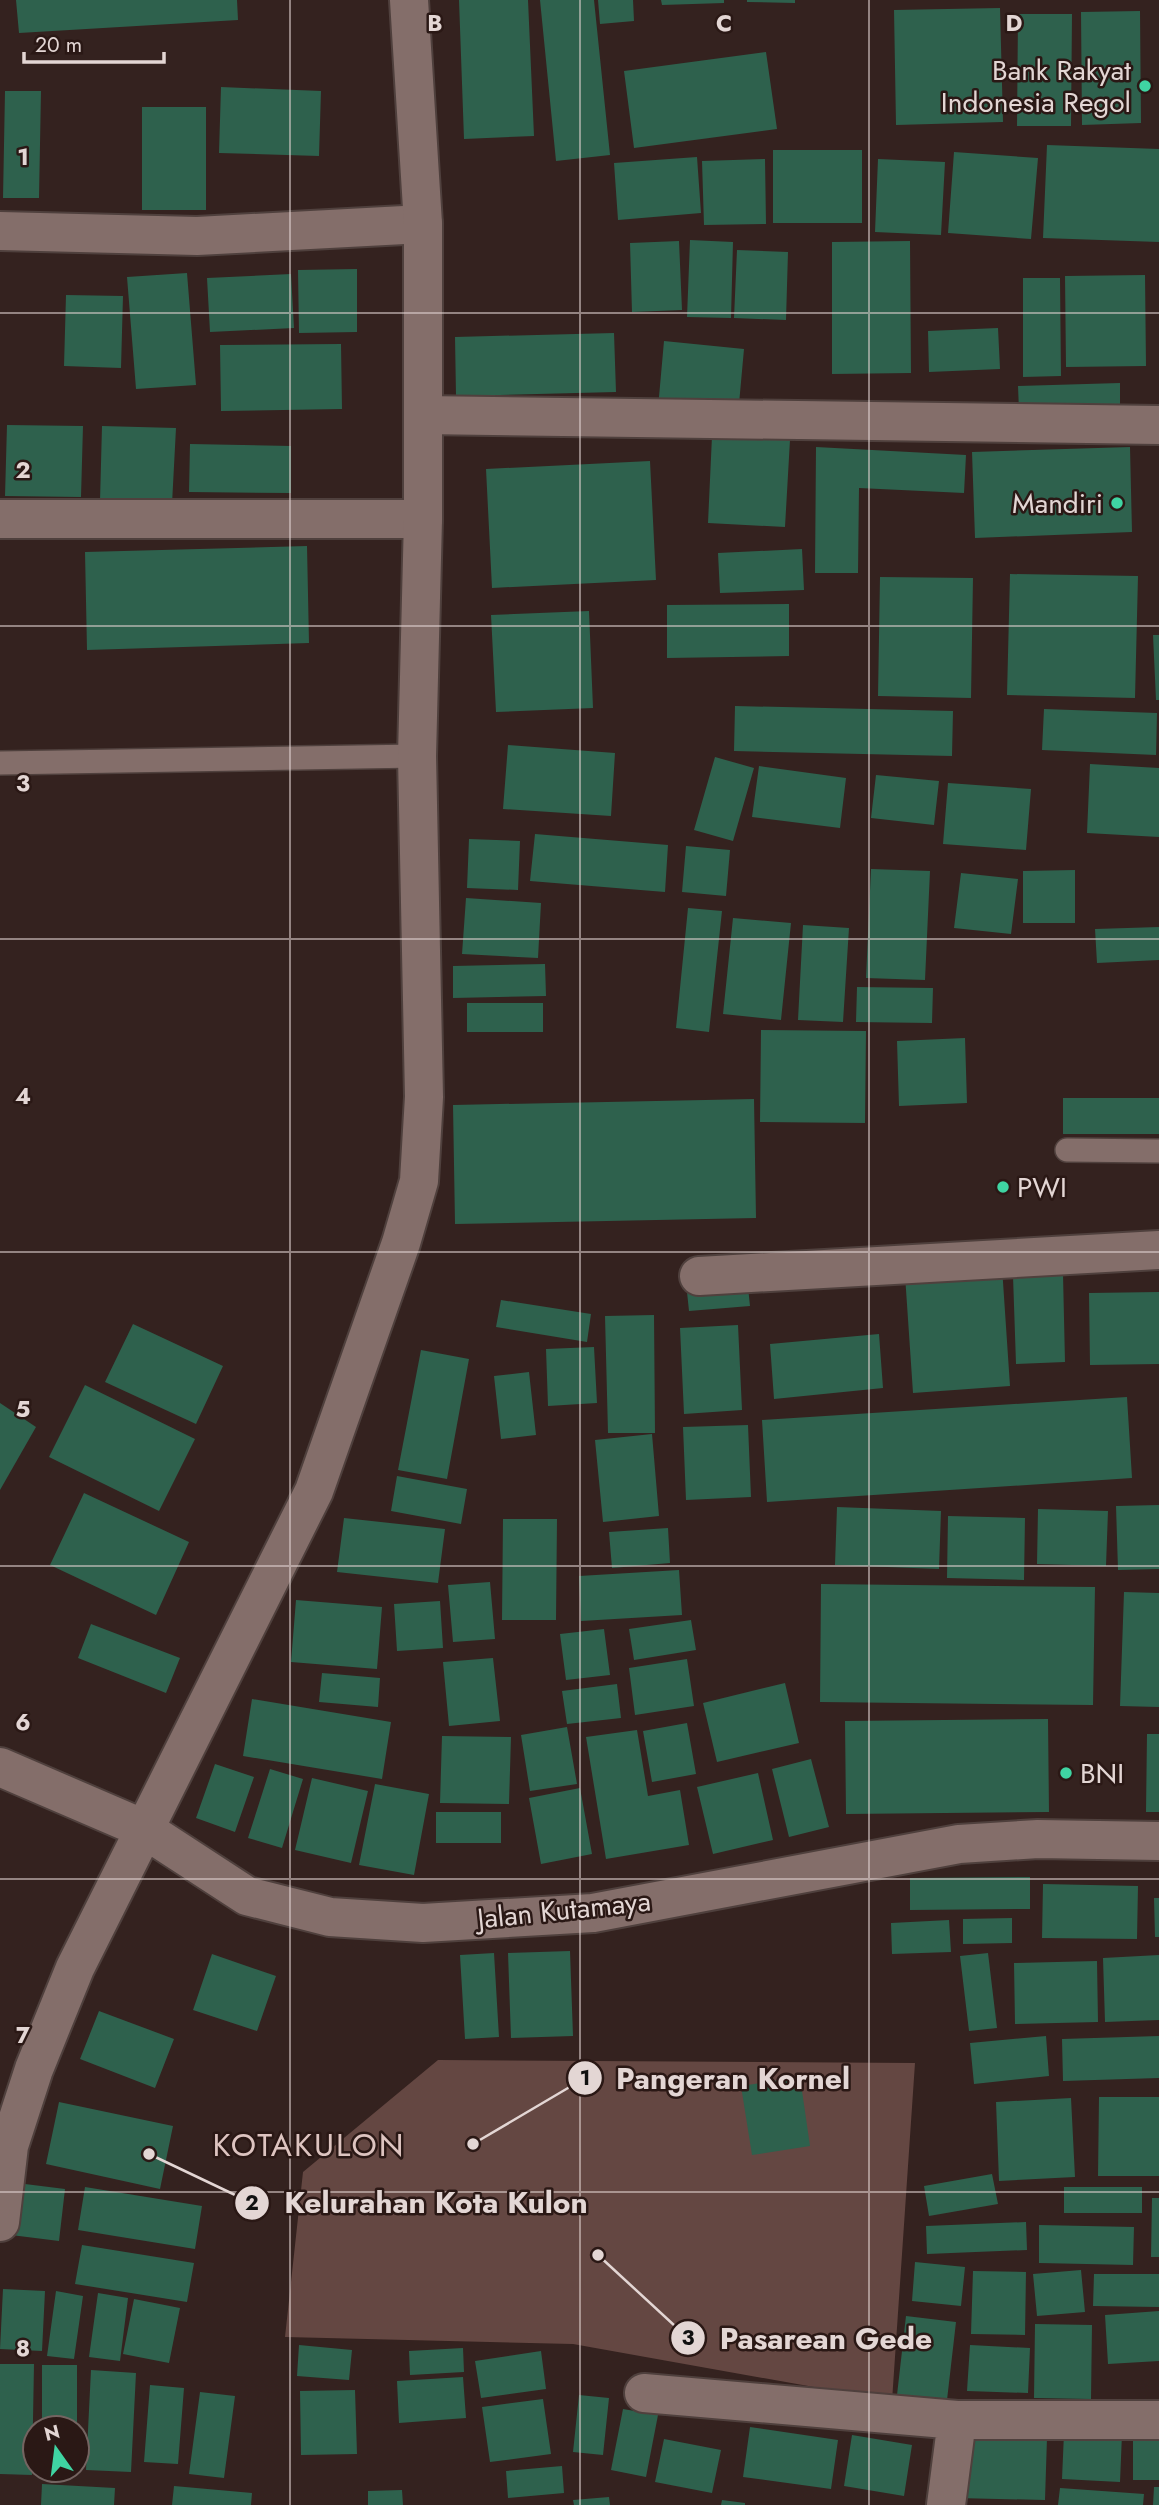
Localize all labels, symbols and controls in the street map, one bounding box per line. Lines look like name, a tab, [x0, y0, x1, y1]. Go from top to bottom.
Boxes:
text: B	[427, 6, 443, 40]
text: C	[716, 6, 732, 40]
text: D	[1006, 6, 1023, 40]
scale bar	[24, 21, 164, 65]
text: 20 m	[35, 30, 82, 60]
place label: Bank Rakyat Indonesia Regol	[941, 50, 1131, 123]
marker: Bank Rakyat Indonesia Regol	[1137, 78, 1153, 94]
text: 1	[17, 140, 29, 174]
text: 2	[15, 453, 31, 487]
place label: Mandiri	[1012, 483, 1103, 524]
marker: Mandiri	[1109, 495, 1125, 511]
text: 3	[16, 766, 30, 800]
text: 4	[15, 1079, 31, 1113]
place label: PWI	[1017, 1167, 1067, 1208]
marker: PWI	[995, 1179, 1011, 1195]
text: 5	[16, 1392, 30, 1426]
text: 6	[15, 1705, 31, 1739]
place label: BNI	[1080, 1753, 1124, 1794]
marker: BNI	[1058, 1765, 1074, 1781]
street label: Jalan Kutamaya	[471, 1881, 653, 1940]
text: 7	[16, 2018, 30, 2052]
callout: Pangeran Kornel	[567, 2053, 864, 2104]
text: Pangeran Kornel	[616, 2057, 850, 2100]
text: 1	[580, 2063, 590, 2093]
district label: KOTAKULON	[212, 2122, 406, 2168]
callout: Kelurahan Kota Kulon	[235, 2177, 601, 2228]
text: Kelurahan Kota Kulon	[284, 2181, 588, 2224]
text: 2	[245, 2188, 259, 2218]
callout: Pasarean Gede	[671, 2313, 946, 2364]
text: Pasarean Gede	[720, 2317, 932, 2360]
text: 3	[681, 2323, 695, 2353]
text: 8	[16, 2331, 30, 2365]
north arrow	[21, 2414, 91, 2484]
text: N	[41, 2418, 63, 2448]

